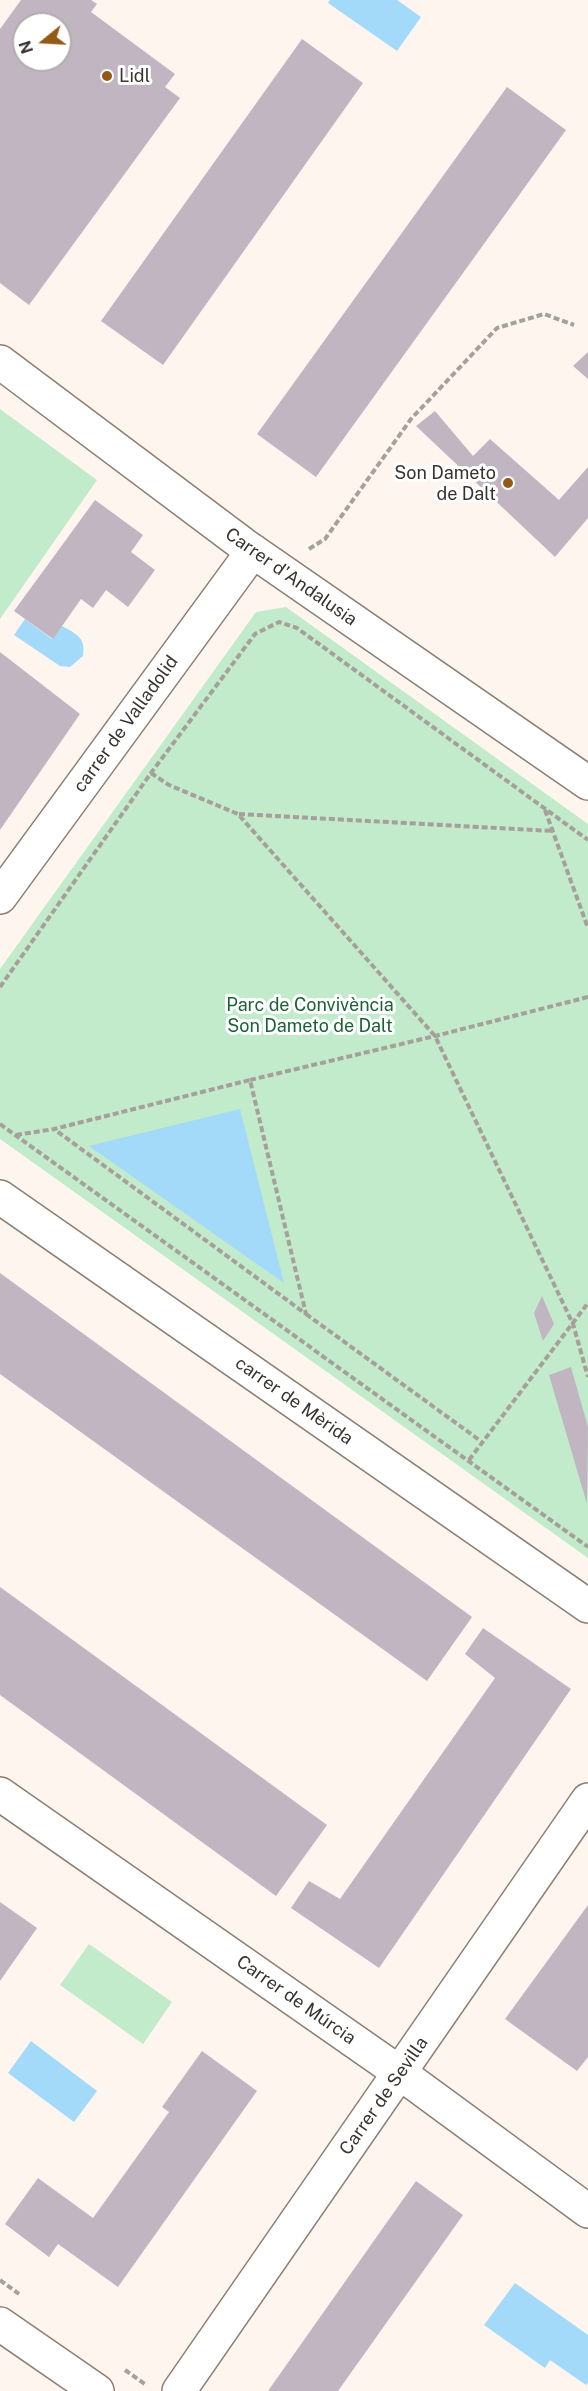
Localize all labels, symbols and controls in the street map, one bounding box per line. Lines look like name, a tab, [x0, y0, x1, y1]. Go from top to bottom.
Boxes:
north arrow	[12, 12, 72, 72]
text: N	[15, 38, 37, 56]
place label: Lidl	[119, 65, 150, 87]
marker: Lidl	[100, 69, 114, 83]
place label: Son Dameto de Dalt	[394, 462, 496, 504]
marker: Son Dameto de Dalt	[501, 476, 515, 490]
street label: Carrer d'Andalusia	[221, 523, 361, 631]
street label: carrer de Valladolid	[69, 651, 183, 797]
park label: Parc de Convivència Son Dameto de Dalt	[226, 994, 394, 1036]
street label: carrer de Mèrida	[231, 1352, 357, 1450]
street label: Carrer de Múrcia	[232, 1951, 360, 2049]
street label: Carrer de Sevilla	[335, 2033, 433, 2159]

